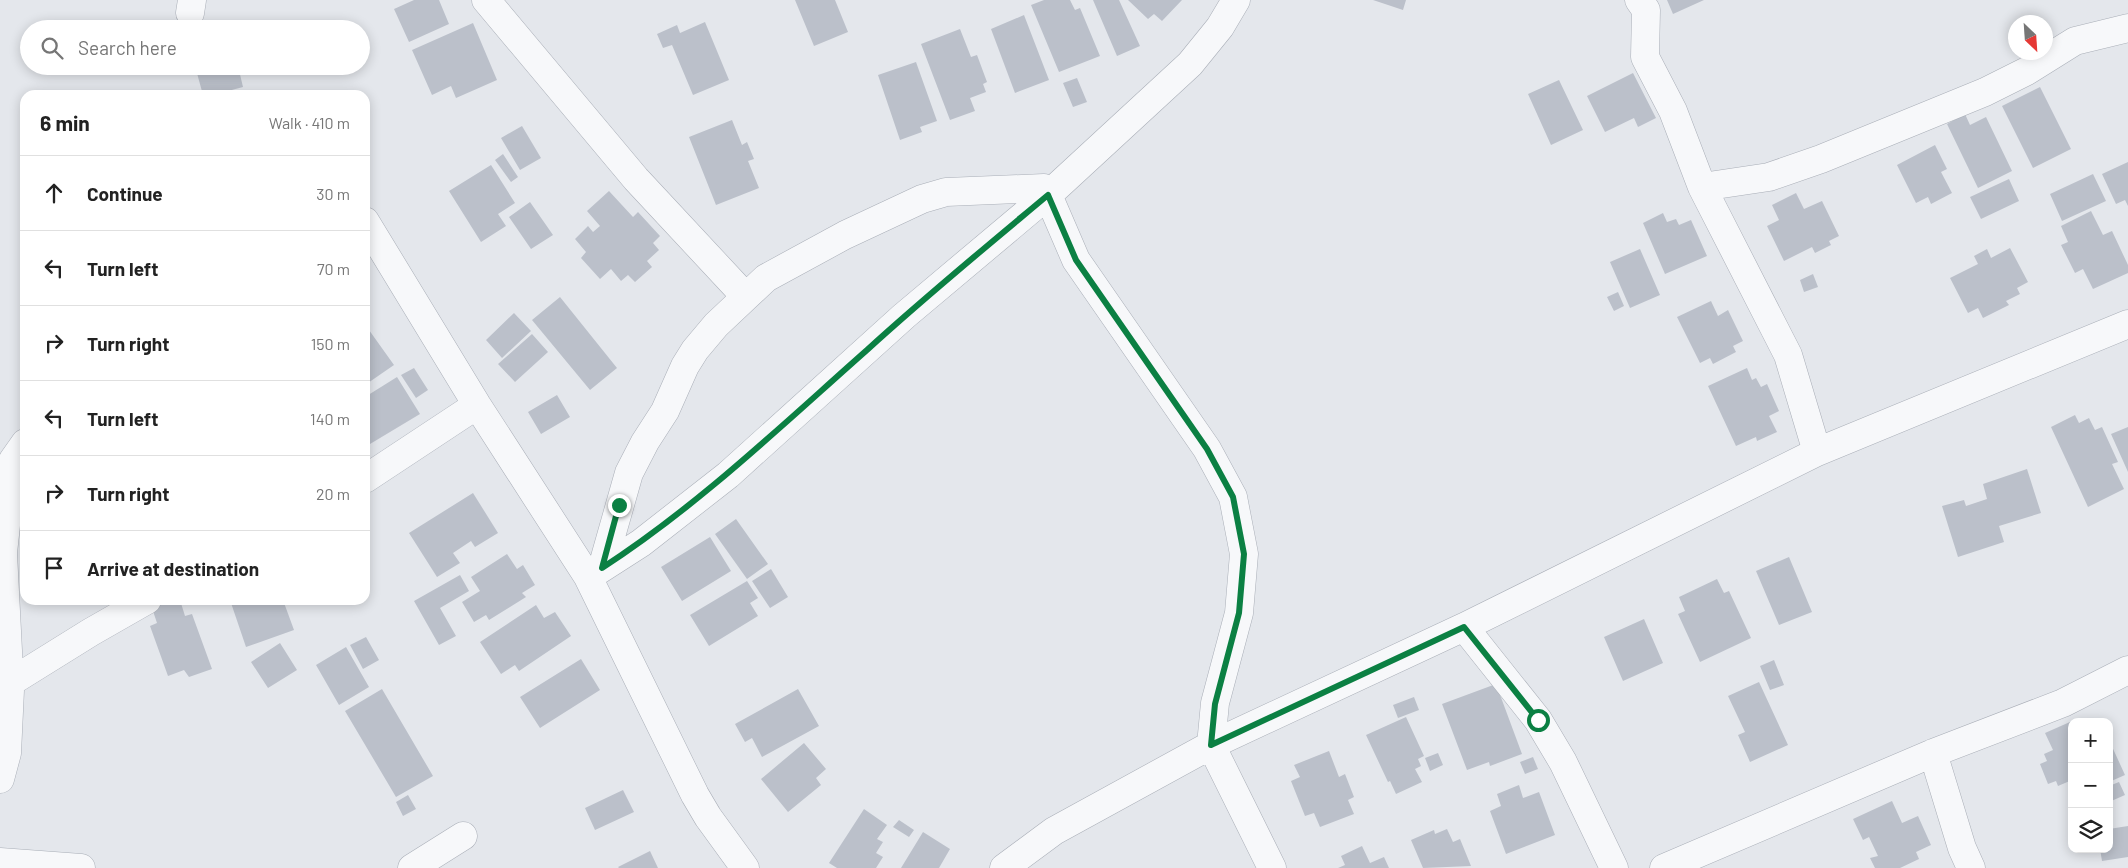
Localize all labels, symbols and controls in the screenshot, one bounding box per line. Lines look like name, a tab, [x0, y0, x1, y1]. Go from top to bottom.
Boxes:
north arrow	[2008, 15, 2053, 60]
search box	[20, 20, 370, 75]
icon: search	[38, 34, 66, 62]
text: Search here	[78, 36, 177, 59]
text: 6 min	[40, 110, 90, 135]
text: Walk · 410 m	[269, 113, 350, 132]
icon: ahead	[40, 179, 68, 207]
text: Continue	[87, 182, 163, 205]
text: 30 m	[316, 184, 350, 203]
icon: left	[40, 254, 68, 282]
text: Turn left	[87, 257, 158, 280]
text: 70 m	[317, 259, 350, 278]
icon: right	[40, 329, 68, 357]
text: Turn right	[87, 332, 169, 355]
text: 150 m	[311, 334, 350, 353]
icon: left	[40, 404, 68, 432]
text: Turn left	[87, 407, 158, 430]
text: 140 m	[310, 409, 350, 428]
icon: right	[40, 479, 68, 507]
text: Turn right	[87, 482, 169, 505]
text: 20 m	[316, 484, 350, 503]
route end	[608, 494, 631, 517]
icon: arrive	[40, 554, 68, 582]
text: Arrive at destination	[87, 557, 259, 580]
route start	[1527, 709, 1550, 732]
map controls	[2068, 718, 2113, 853]
button: +	[2068, 718, 2113, 763]
button: −	[2068, 763, 2113, 808]
button: layers	[2068, 808, 2113, 853]

